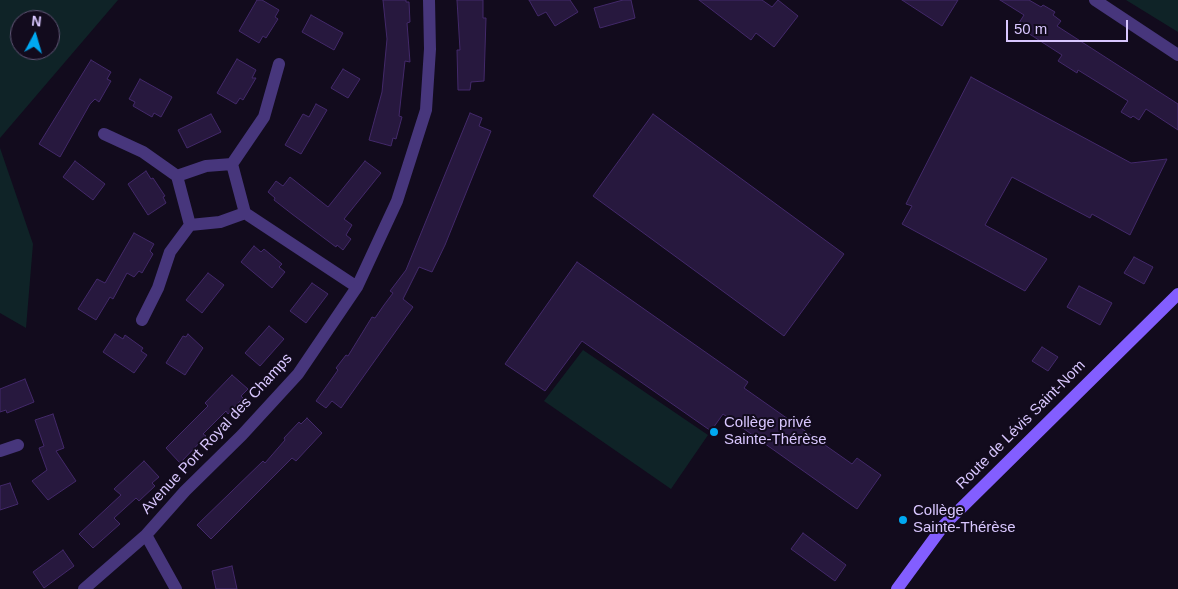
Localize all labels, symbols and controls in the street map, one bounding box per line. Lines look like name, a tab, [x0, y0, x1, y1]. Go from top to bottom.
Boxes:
north arrow	[10, 10, 60, 60]
scale bar	[1008, 10, 1130, 42]
text: N	[31, 13, 42, 30]
text: 50 m	[1014, 20, 1047, 37]
street label: Avenue Port Royal des Champs	[138, 350, 296, 518]
street label: Route de Lévis Saint-Nom	[953, 357, 1089, 493]
place label: Collège privé Sainte-Thérèse	[724, 414, 827, 449]
marker: Collège privé Sainte-Thérèse	[708, 426, 720, 438]
place label: Collège Sainte-Thérèse	[913, 502, 1016, 537]
marker: Collège Sainte-Thérèse	[897, 514, 909, 526]

